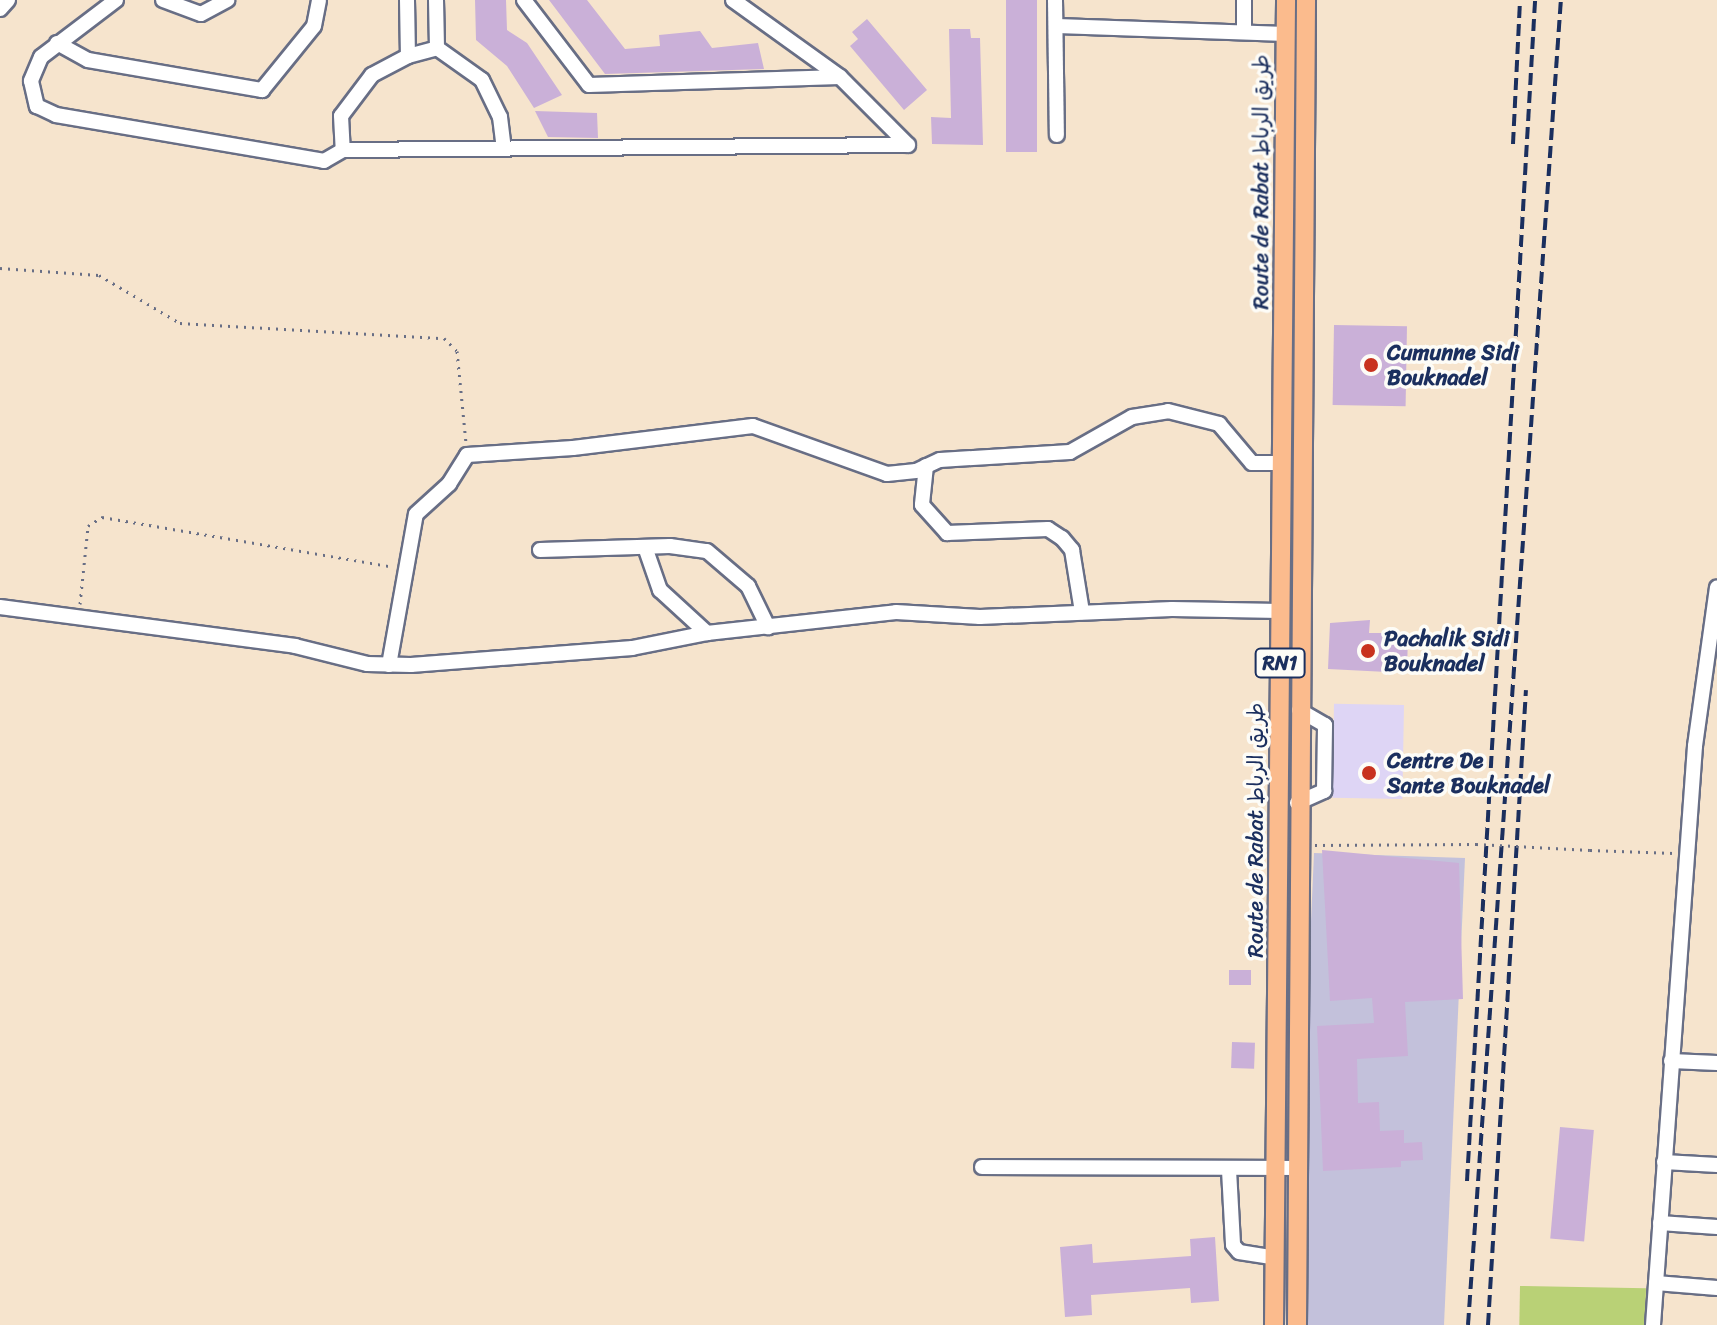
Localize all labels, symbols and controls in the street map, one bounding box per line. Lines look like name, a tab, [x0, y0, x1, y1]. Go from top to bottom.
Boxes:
street label: Route de Rabat طريق الرباط	[1248, 54, 1274, 310]
place label: Cumunne Sidi Bouknadel	[1387, 339, 1519, 390]
marker: Cumunne Sidi Bouknadel	[1362, 356, 1380, 374]
place label: Pachalik Sidi Bouknadel	[1384, 625, 1509, 676]
marker: Pachalik Sidi Bouknadel	[1359, 642, 1377, 660]
road number: RN1	[1254, 647, 1306, 679]
street label: Route de Rabat طريق الرباط	[1243, 702, 1269, 958]
place label: Centre De Sante Bouknadel	[1387, 747, 1551, 798]
marker: Centre De Sante Bouknadel	[1358, 762, 1380, 784]

